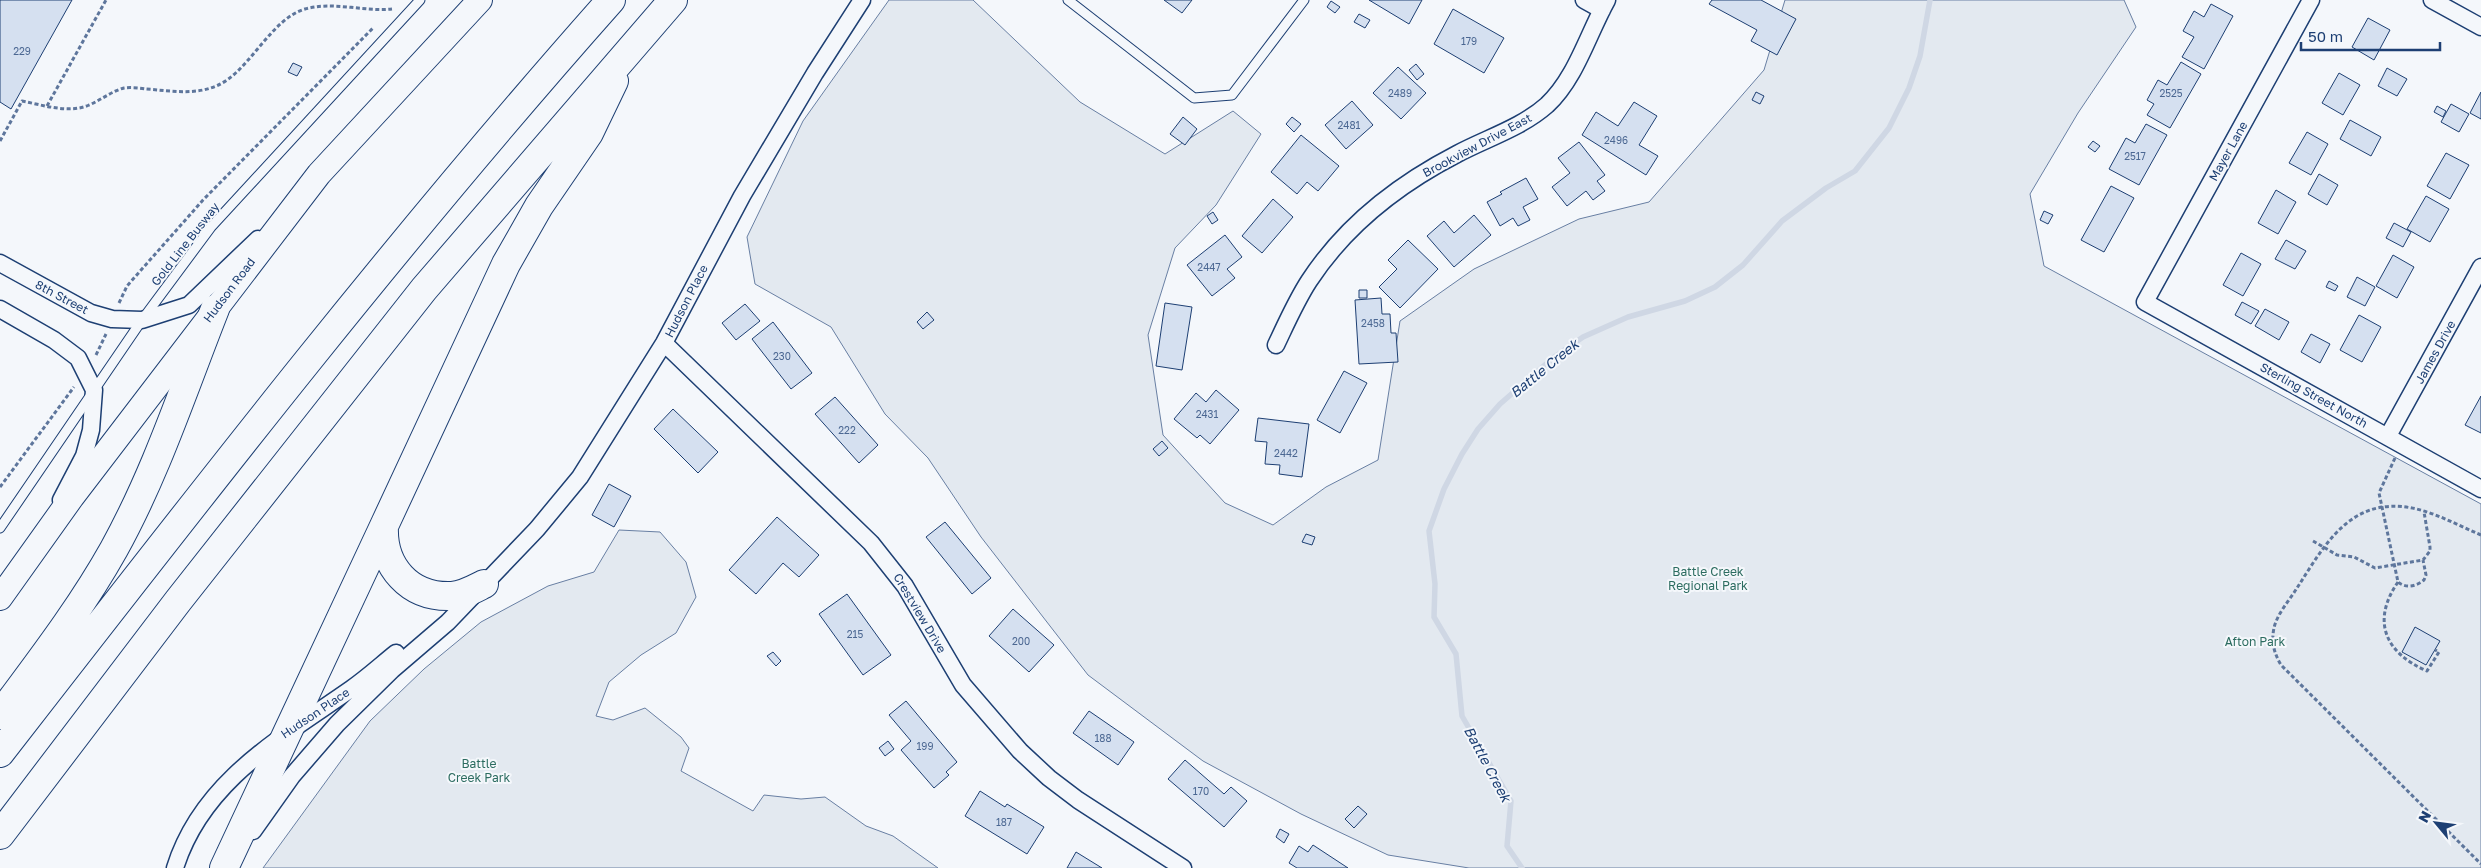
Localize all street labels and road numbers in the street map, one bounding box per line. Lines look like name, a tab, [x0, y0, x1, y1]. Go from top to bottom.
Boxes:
street label: Brookview Drive East	[1420, 110, 1534, 180]
street label: Mayer Lane	[2205, 118, 2251, 184]
street label: Gold Line Busway	[148, 199, 222, 289]
street label: Hudson Road	[200, 255, 258, 325]
street label: Hudson Place	[661, 262, 711, 340]
street label: 8th Street	[33, 277, 91, 317]
street label: James Drive	[2411, 318, 2459, 386]
street label: Sterling Street North	[2258, 359, 2370, 431]
street label: Crestview Drive	[890, 570, 950, 656]
street label: Hudson Place	[278, 684, 352, 741]

